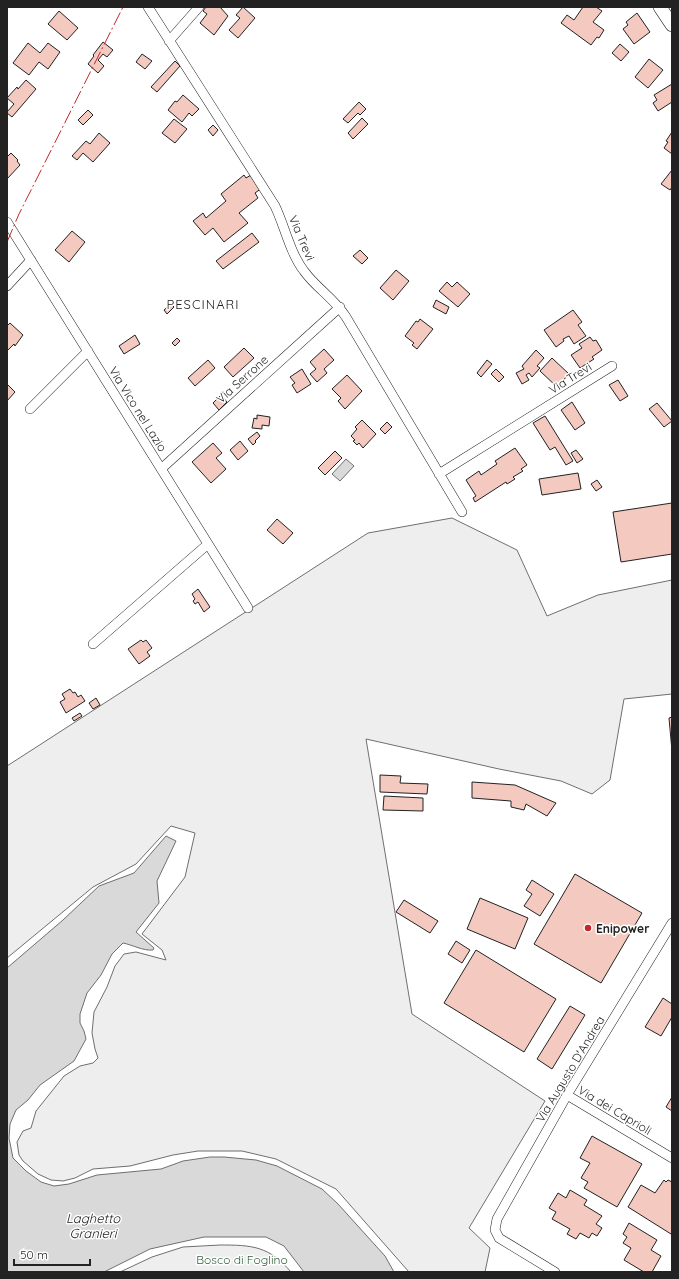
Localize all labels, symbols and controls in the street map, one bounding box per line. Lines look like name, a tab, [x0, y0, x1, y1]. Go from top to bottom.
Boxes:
street label: Via Trevi	[286, 213, 318, 263]
district label: PESCINARI	[166, 296, 240, 312]
street label: Via Serrone	[213, 352, 271, 406]
street label: Via Trevi	[546, 359, 594, 397]
street label: Via Vico nel Lazio	[106, 364, 170, 454]
place label: Enipower	[596, 921, 649, 936]
marker: Enipower	[583, 923, 593, 933]
street label: Via Augusto D'Andrea	[532, 1013, 608, 1125]
street label: Via dei Caprioli	[576, 1082, 654, 1138]
water label: Laghetto Granieri	[66, 1210, 121, 1241]
scale bar	[14, 1241, 90, 1267]
text: 50 m	[20, 1247, 48, 1262]
park label: Bosco di Foglino	[196, 1252, 288, 1267]

